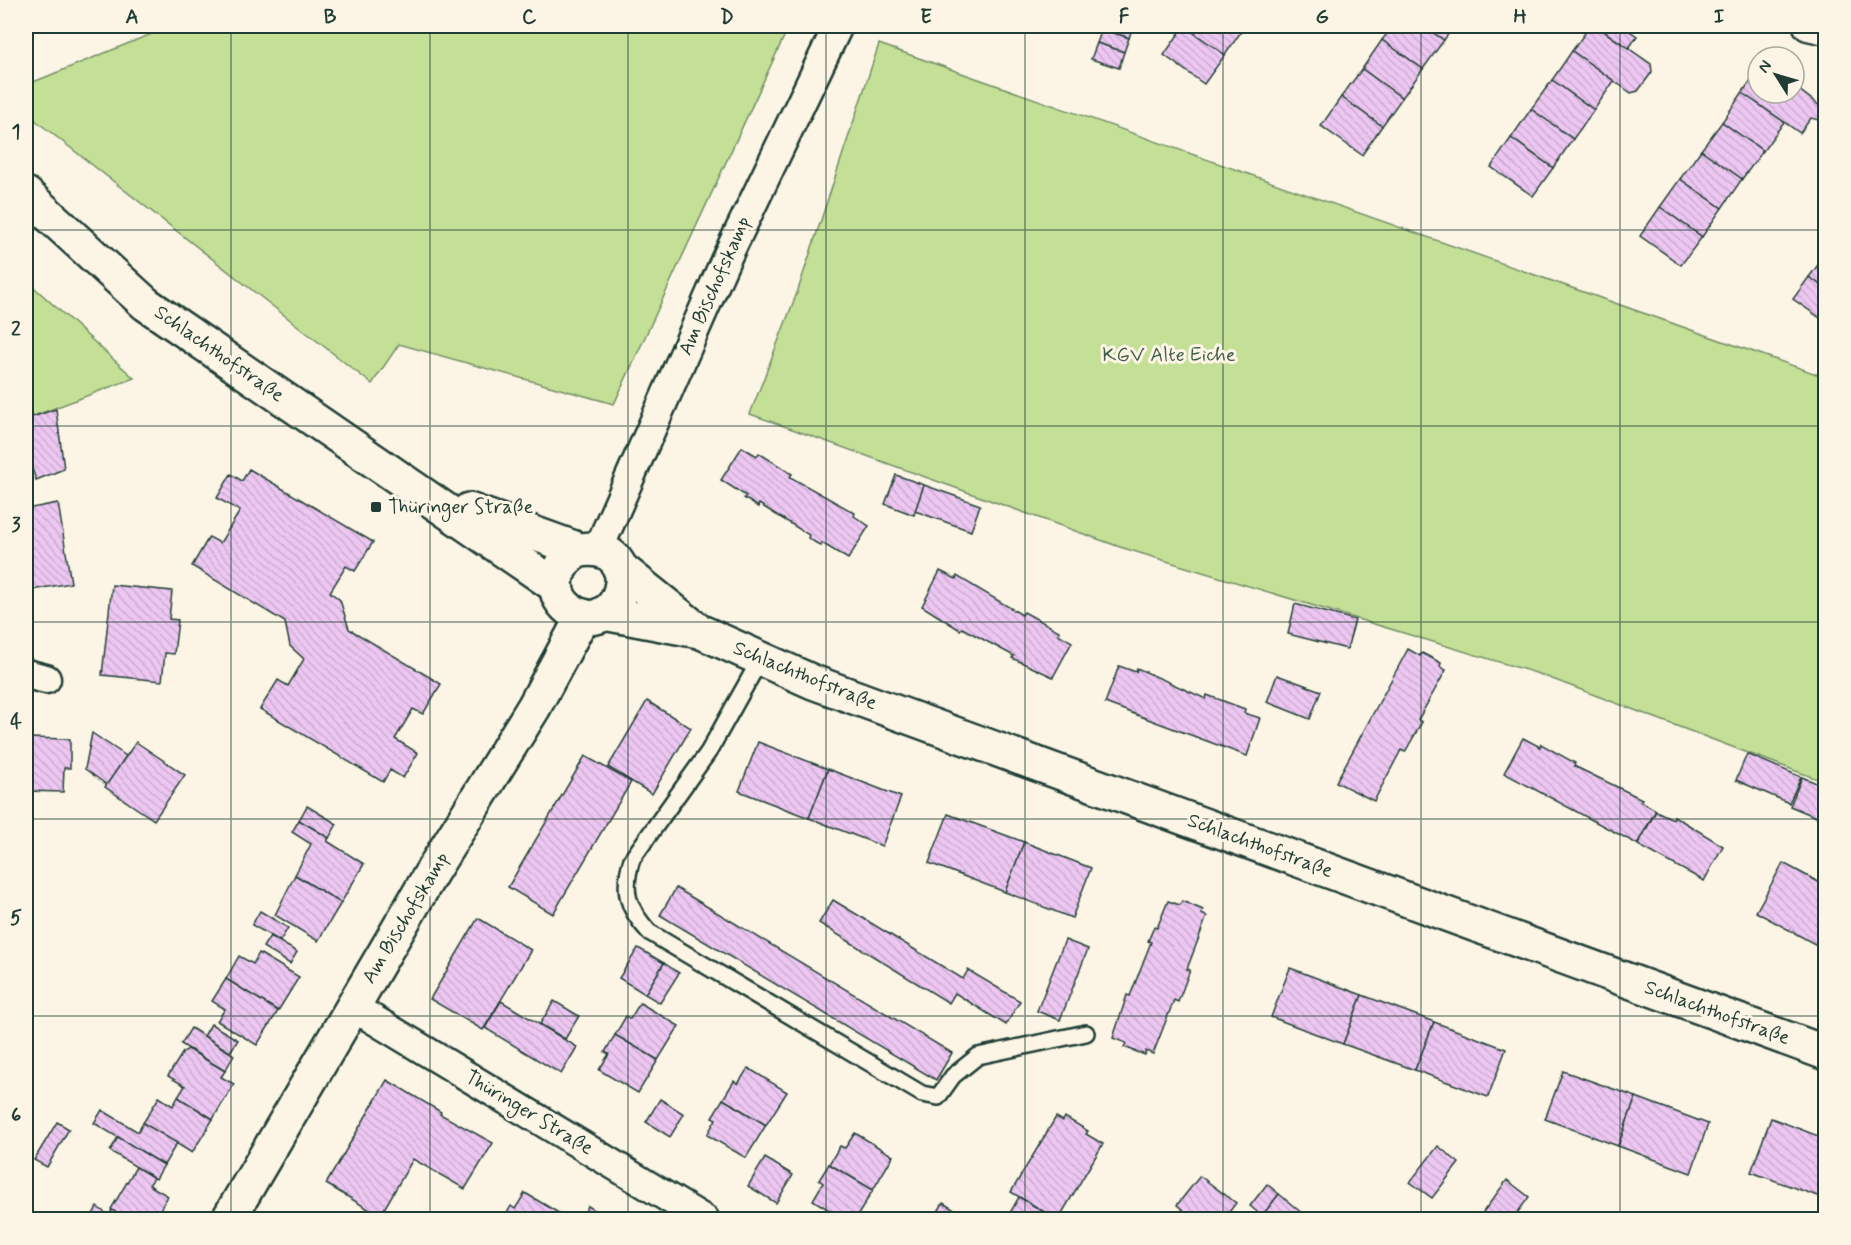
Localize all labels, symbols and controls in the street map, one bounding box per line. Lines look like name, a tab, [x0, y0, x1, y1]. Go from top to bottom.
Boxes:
text: A	[125, 4, 139, 31]
text: B	[324, 4, 337, 31]
text: C	[522, 4, 537, 31]
text: D	[720, 4, 734, 31]
text: E	[920, 4, 932, 31]
text: F	[1119, 4, 1130, 31]
text: G	[1315, 4, 1329, 31]
text: H	[1513, 4, 1527, 31]
text: I	[1714, 4, 1724, 31]
north arrow	[1746, 45, 1806, 105]
text: N	[1754, 56, 1777, 77]
text: 1	[12, 119, 20, 146]
street label: Am Bischofskamp	[672, 212, 758, 360]
street label: Schlachthofstraße	[149, 299, 289, 409]
text: 2	[11, 316, 21, 343]
park label: KGV Alte Eiche	[1102, 342, 1236, 369]
place label: Thüringer Straße	[388, 494, 534, 522]
marker: Thüringer Straße	[369, 500, 383, 514]
text: 3	[11, 512, 21, 539]
street label: Schlachthofstraße	[729, 635, 881, 717]
text: 4	[10, 709, 22, 736]
street label: Schlachthofstraße	[1184, 807, 1337, 885]
street label: Am Bischofskamp	[356, 847, 456, 989]
text: 5	[10, 905, 22, 932]
street label: Schlachthofstraße	[1641, 974, 1794, 1052]
street label: Thüringer Straße	[459, 1064, 598, 1163]
text: 6	[11, 1102, 21, 1129]

